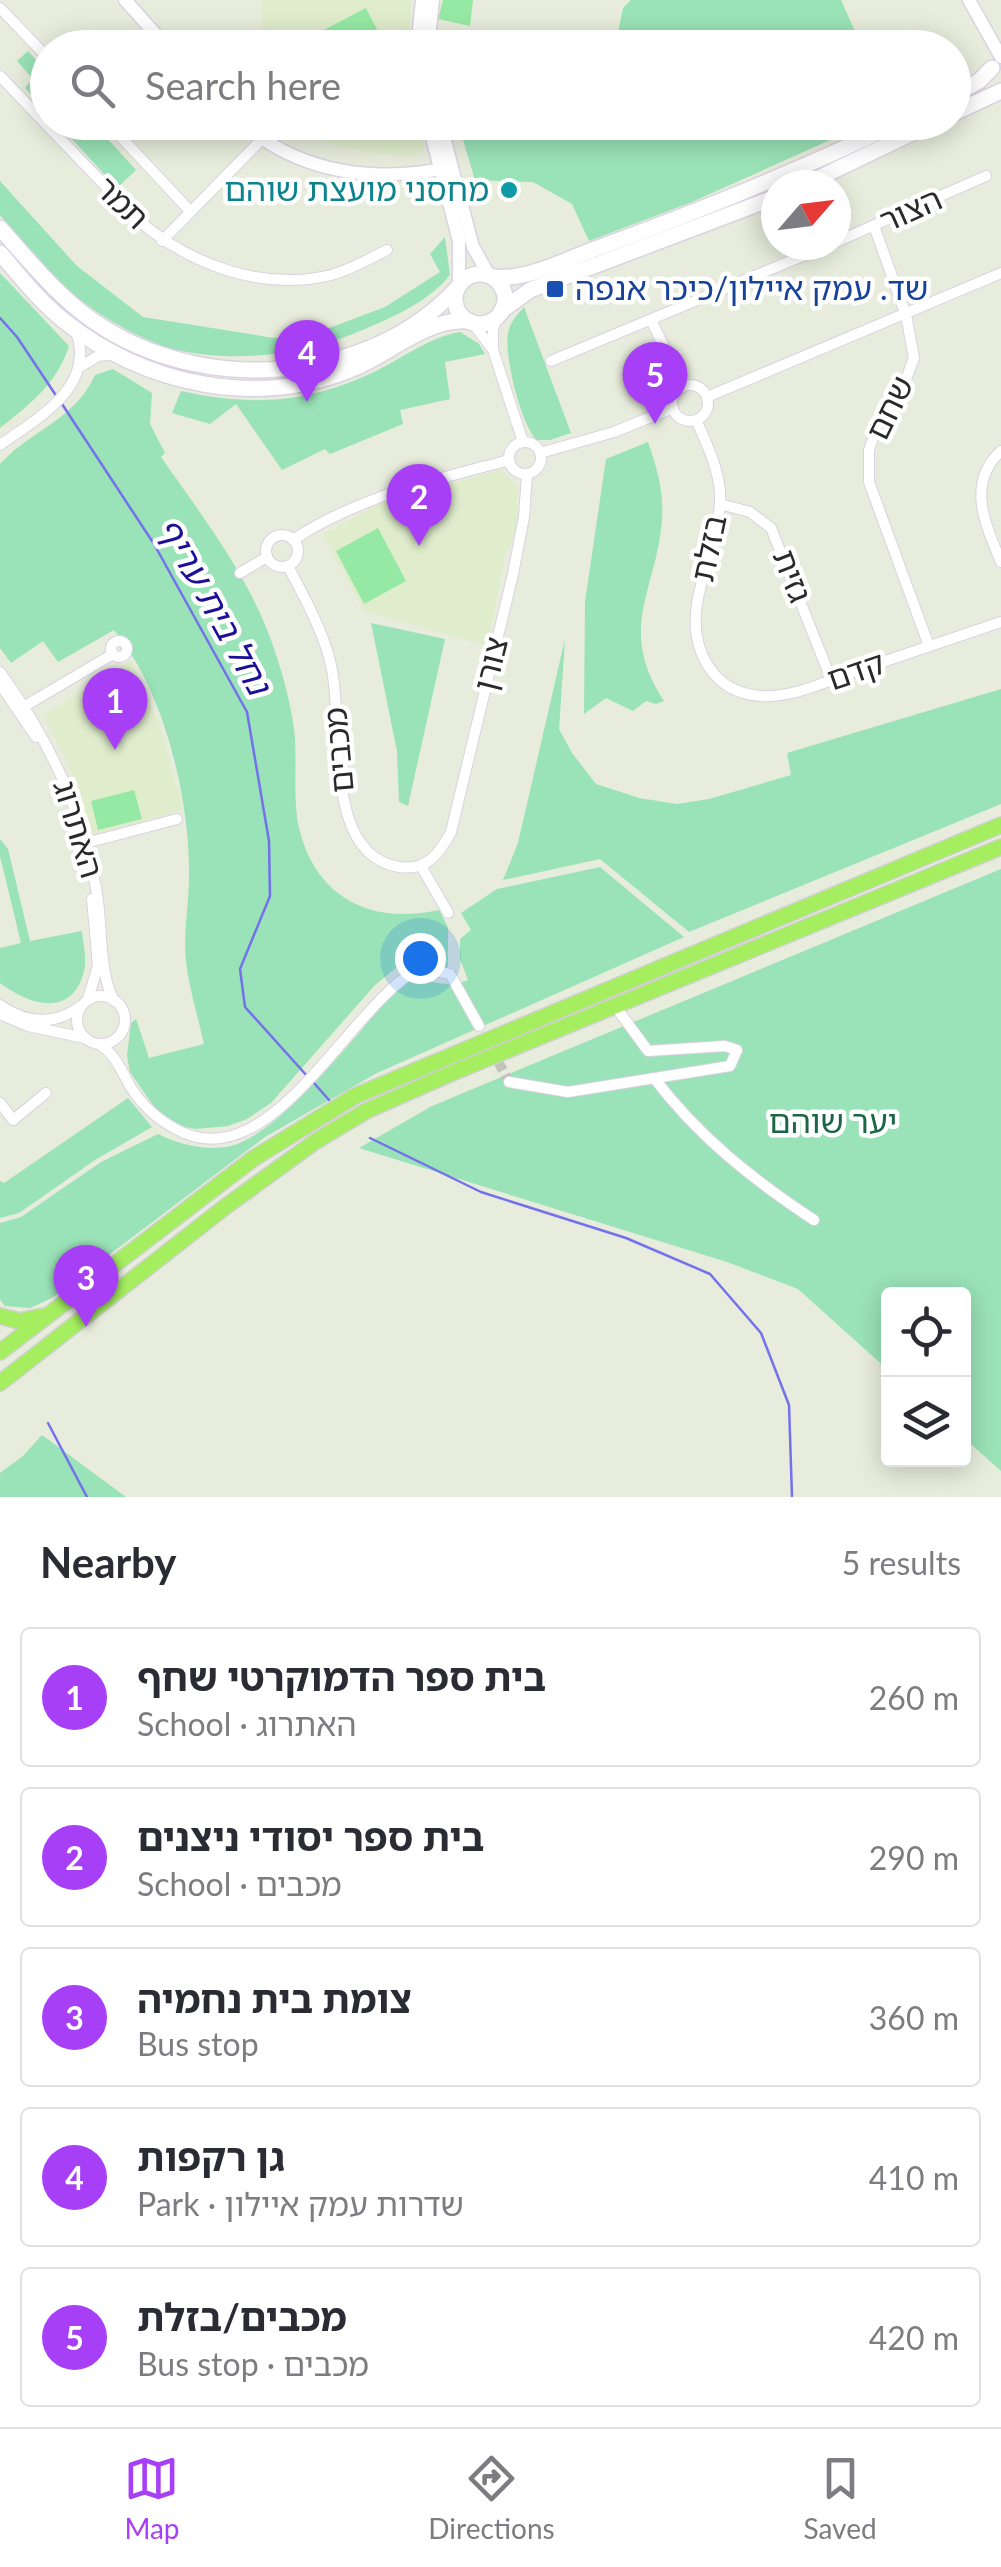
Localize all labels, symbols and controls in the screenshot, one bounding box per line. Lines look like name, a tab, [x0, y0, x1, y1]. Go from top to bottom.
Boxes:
search box	[30, 30, 971, 140]
icon: search	[65, 58, 120, 113]
text: Search here	[145, 62, 341, 108]
street label: תמר	[88, 168, 158, 236]
place label: מחסני מועצת שוהם	[224, 169, 489, 208]
north arrow	[761, 170, 851, 260]
street label: הצור	[873, 178, 947, 239]
marker: מחסני מועצת שוהם	[498, 179, 520, 201]
place label: שד. עמק איילון/כיכר אנפה	[575, 268, 928, 307]
marker: שד. עמק איילון/כיכר אנפה	[544, 278, 566, 300]
pin: 4	[274, 320, 340, 402]
pin: 5	[622, 342, 688, 424]
street label: שחם	[857, 369, 921, 446]
pin: 2	[386, 464, 452, 546]
water label: נחל בית עריף	[150, 509, 283, 703]
street label: בזלת	[681, 511, 734, 585]
street label: גזית	[766, 544, 821, 607]
street label: צורן	[464, 633, 515, 695]
street label: קדם	[822, 642, 890, 698]
pin: 1	[82, 668, 148, 750]
street label: מכבים	[314, 706, 361, 794]
street label: האתרוג	[46, 775, 113, 882]
your location	[395, 933, 446, 984]
park label: יער שוהם	[769, 1101, 897, 1140]
pin: 3	[54, 1244, 118, 1327]
map controls	[881, 1287, 971, 1467]
button: locate	[881, 1287, 971, 1377]
button: layers	[881, 1377, 971, 1467]
text: Nearby	[40, 1537, 177, 1587]
text: 5 results	[842, 1543, 961, 1582]
text: בית ספר הדמוקרטי שחף	[137, 1653, 546, 1699]
text: 1	[65, 1678, 84, 1717]
text: 260 m	[869, 1678, 959, 1717]
text: School · האתרוג	[137, 1704, 357, 1743]
text: בית ספר יסודי ניצנים	[137, 1813, 484, 1859]
text: 2	[65, 1838, 84, 1877]
text: 290 m	[869, 1838, 959, 1877]
text: School · מכבים	[137, 1864, 342, 1903]
text: צומת בית נחמיה	[137, 1975, 412, 2021]
text: 3	[65, 1998, 84, 2037]
text: 360 m	[869, 1998, 959, 2037]
text: Bus stop	[137, 2024, 259, 2063]
text: גן רקפות	[137, 2133, 285, 2179]
text: 4	[65, 2158, 84, 2197]
text: 410 m	[869, 2158, 959, 2197]
text: Park · שדרות עמק איילון	[137, 2184, 464, 2223]
text: מכבים/בזלת	[137, 2293, 347, 2339]
text: 5	[65, 2318, 84, 2357]
text: 420 m	[869, 2318, 959, 2357]
text: Bus stop · מכבים	[137, 2344, 369, 2383]
tab: Map	[124, 2451, 180, 2545]
tab: Directions	[428, 2451, 555, 2545]
tab: Saved	[803, 2451, 877, 2545]

